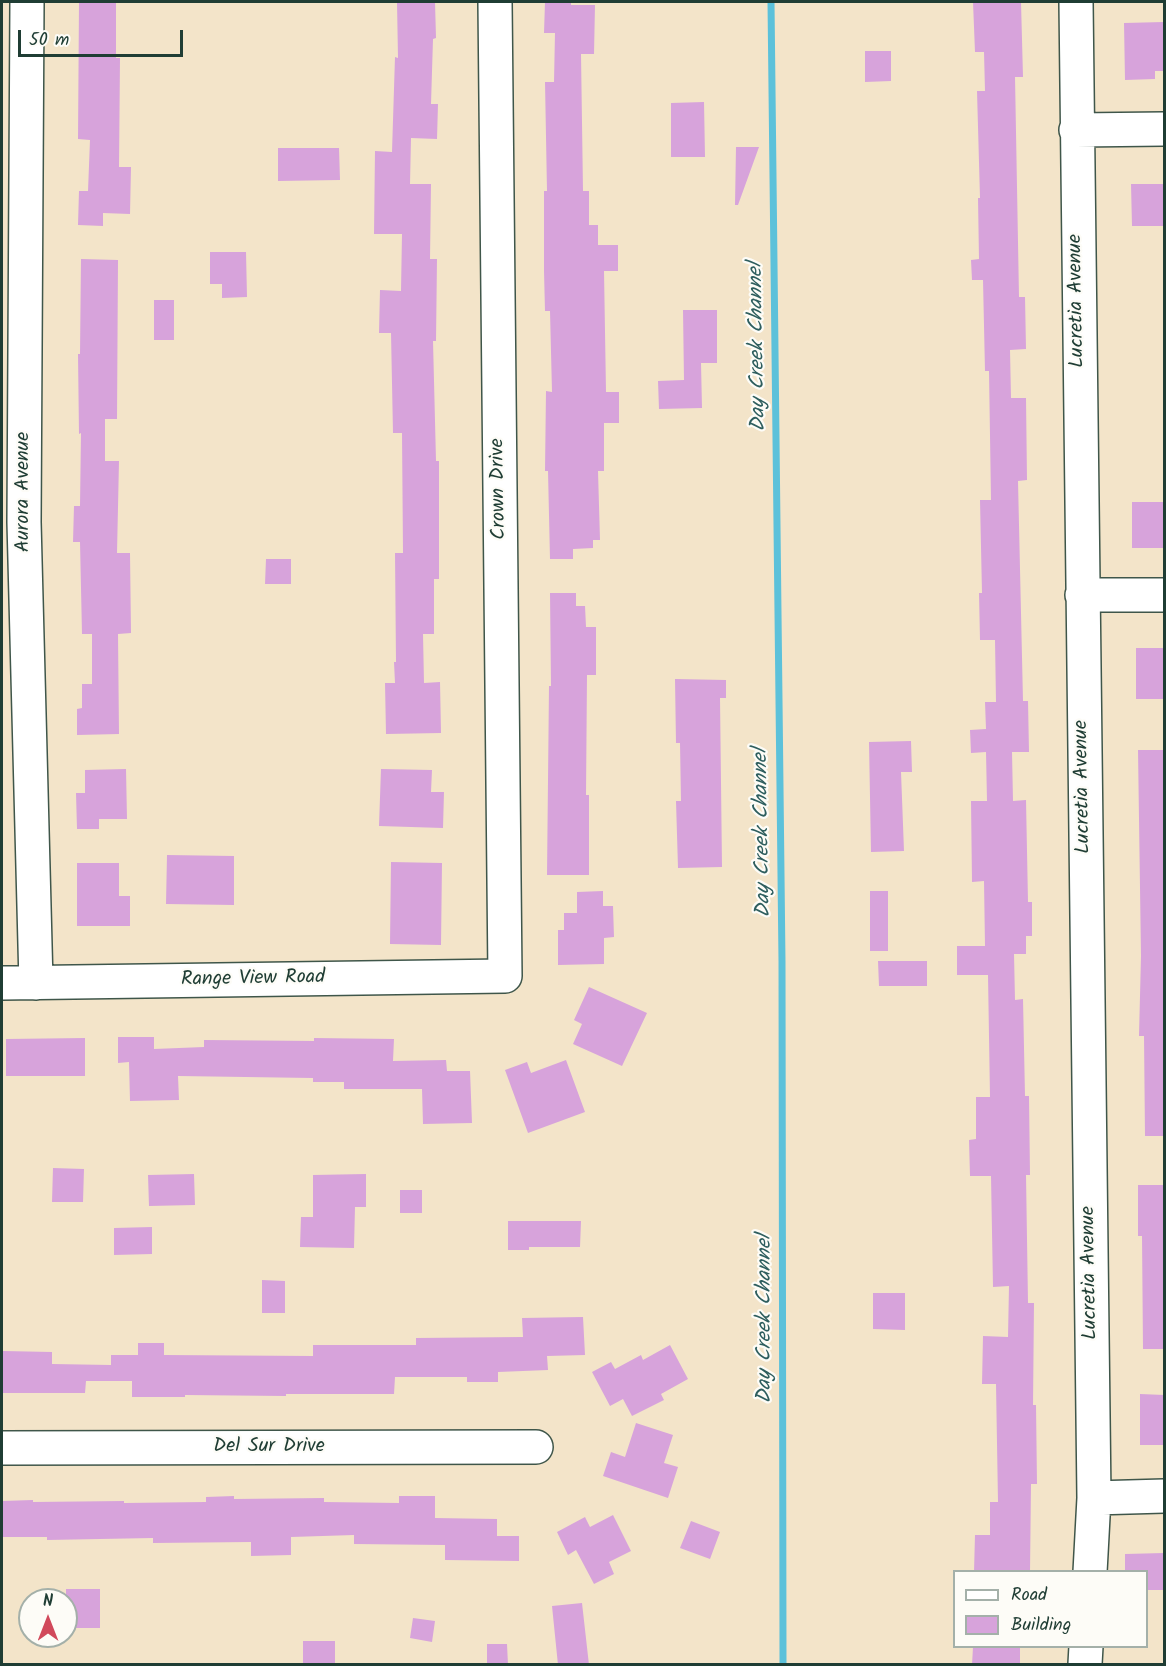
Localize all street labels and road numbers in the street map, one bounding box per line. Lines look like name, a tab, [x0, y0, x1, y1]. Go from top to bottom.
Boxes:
street label: Lucretia Avenue	[1065, 234, 1091, 368]
street label: Aurora Avenue	[13, 432, 37, 552]
street label: Crown Drive	[487, 438, 513, 540]
street label: Lucretia Avenue	[1071, 720, 1097, 854]
street label: Range View Road	[181, 967, 325, 993]
street label: Lucretia Avenue	[1078, 1206, 1104, 1340]
street label: Del Sur Drive	[213, 1436, 325, 1460]

